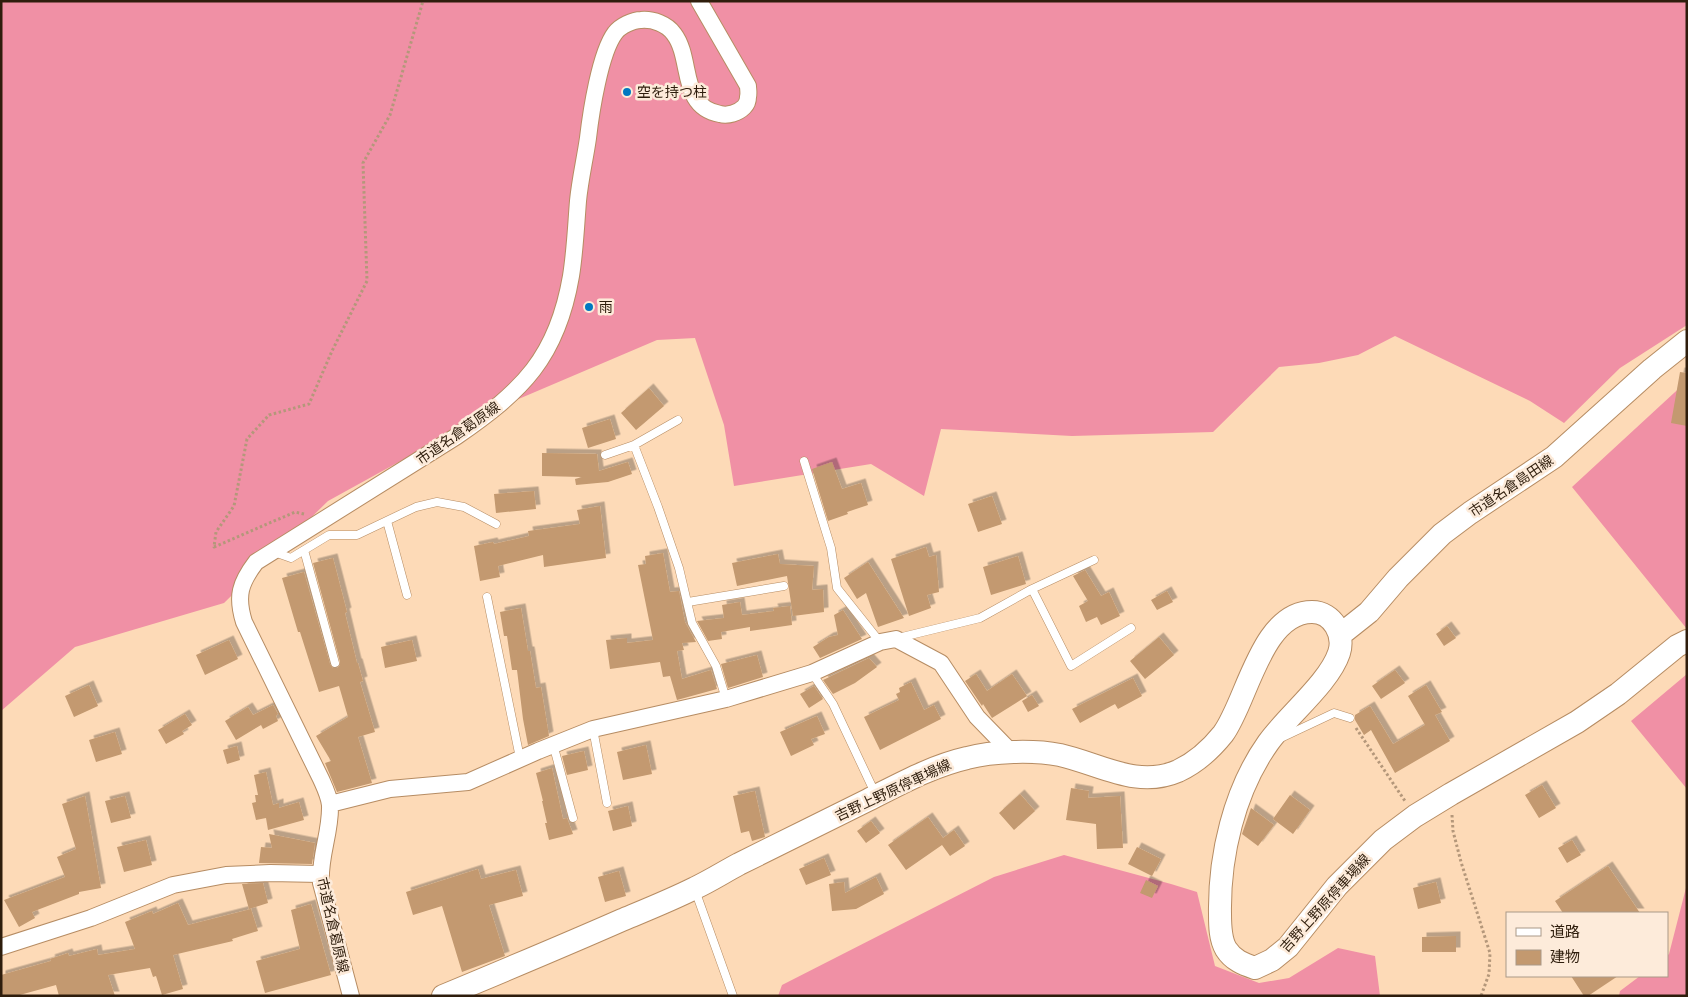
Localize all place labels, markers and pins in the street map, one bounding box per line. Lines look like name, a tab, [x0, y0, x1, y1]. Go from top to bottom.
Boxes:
place label: 空を持つ柱	[637, 83, 707, 101]
marker: 空を持つ柱	[621, 86, 633, 98]
place label: 雨	[599, 298, 613, 316]
marker: 雨	[583, 301, 595, 313]

